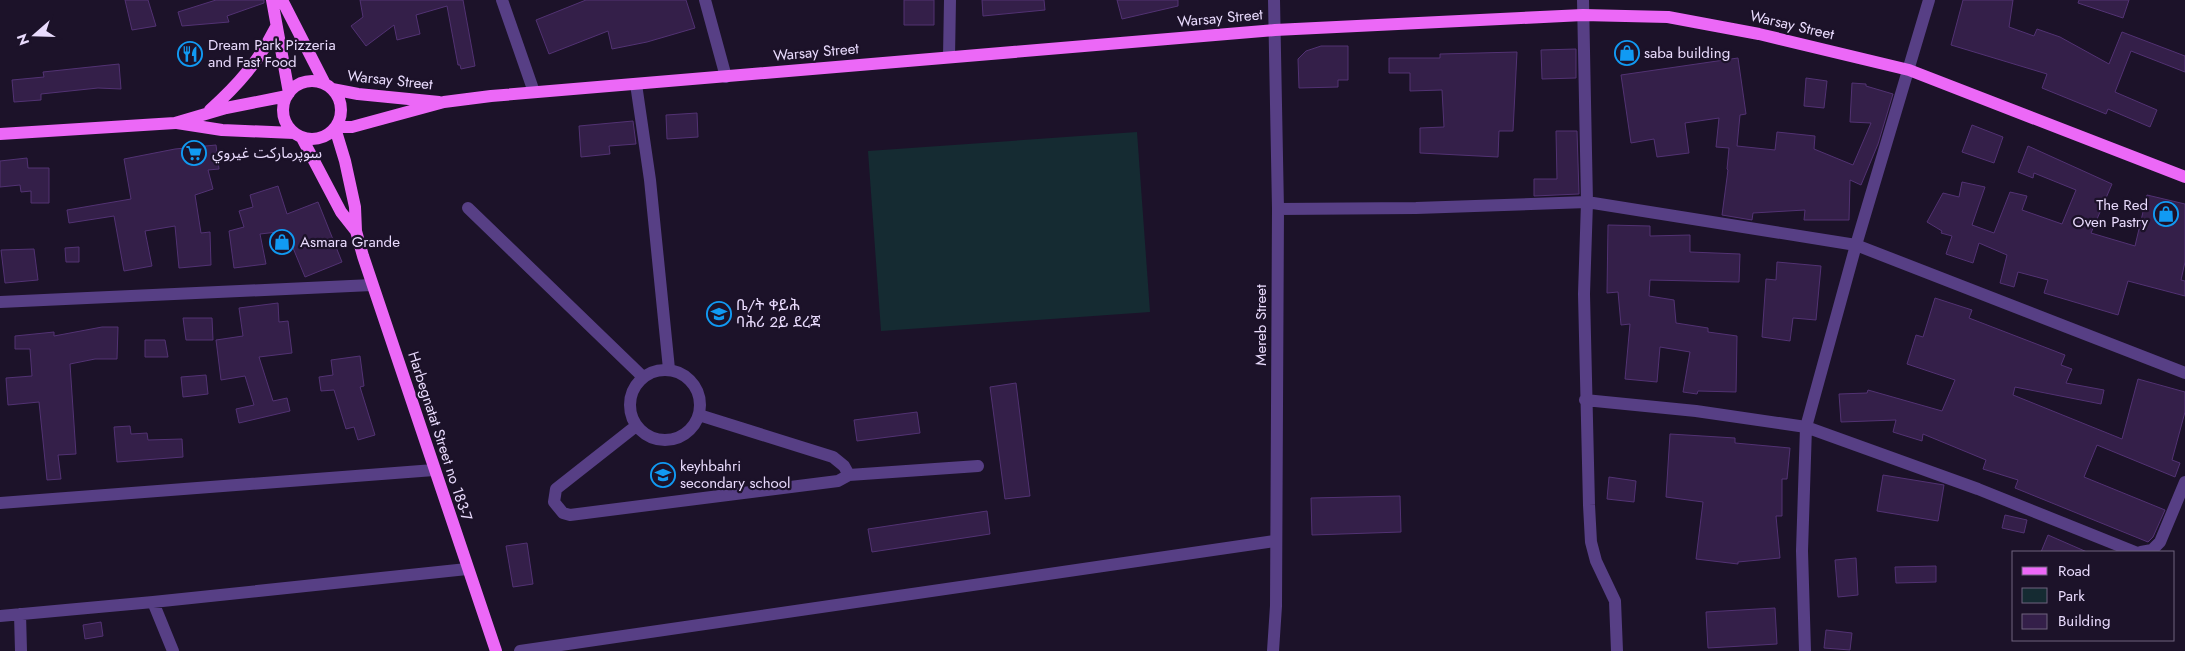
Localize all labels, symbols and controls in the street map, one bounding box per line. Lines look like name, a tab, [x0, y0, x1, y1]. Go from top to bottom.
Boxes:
street label: Warsay Street	[1176, 3, 1264, 33]
street label: Warsay Street	[1748, 5, 1837, 45]
north arrow	[10, 10, 60, 60]
text: N	[11, 31, 34, 48]
place label: Dream Park Pizzeria and Fast Food	[208, 34, 336, 73]
street label: Warsay Street	[772, 37, 860, 67]
shop icon: saba building	[1614, 40, 1640, 66]
restaurant icon: Dream Park Pizzeria and Fast Food	[177, 41, 203, 67]
place label: saba building	[1644, 42, 1730, 64]
street label: Warsay Street	[346, 65, 434, 95]
supermarket icon: سوپرمارکت غيروي	[181, 140, 207, 166]
place label: سوپرمارکت غيروي	[212, 142, 322, 164]
place label: The Red Oven Pastry	[2073, 194, 2148, 233]
shop icon: The Red Oven Pastry	[2153, 201, 2179, 227]
shop icon: Asmara Grande	[269, 229, 295, 255]
place label: Asmara Grande	[300, 231, 400, 253]
street label: Mereb Street	[1250, 284, 1272, 366]
place label: ቤ/ት ቀይሕ ባሕሪ 2ይ ደረጃ	[736, 294, 821, 333]
school or university icon: ቤ/ት ቀይሕ ባሕሪ 2ይ ደረጃ	[706, 301, 732, 327]
street label: Harbegnatat Street no 183-7	[402, 348, 478, 524]
place label: keyhbahri secondary school	[680, 455, 790, 494]
school or university icon: keyhbahri secondary school	[650, 462, 676, 488]
legend	[2012, 551, 2175, 641]
text: Road	[2058, 560, 2090, 582]
text: Park	[2058, 585, 2085, 607]
text: Building	[2058, 610, 2110, 632]

